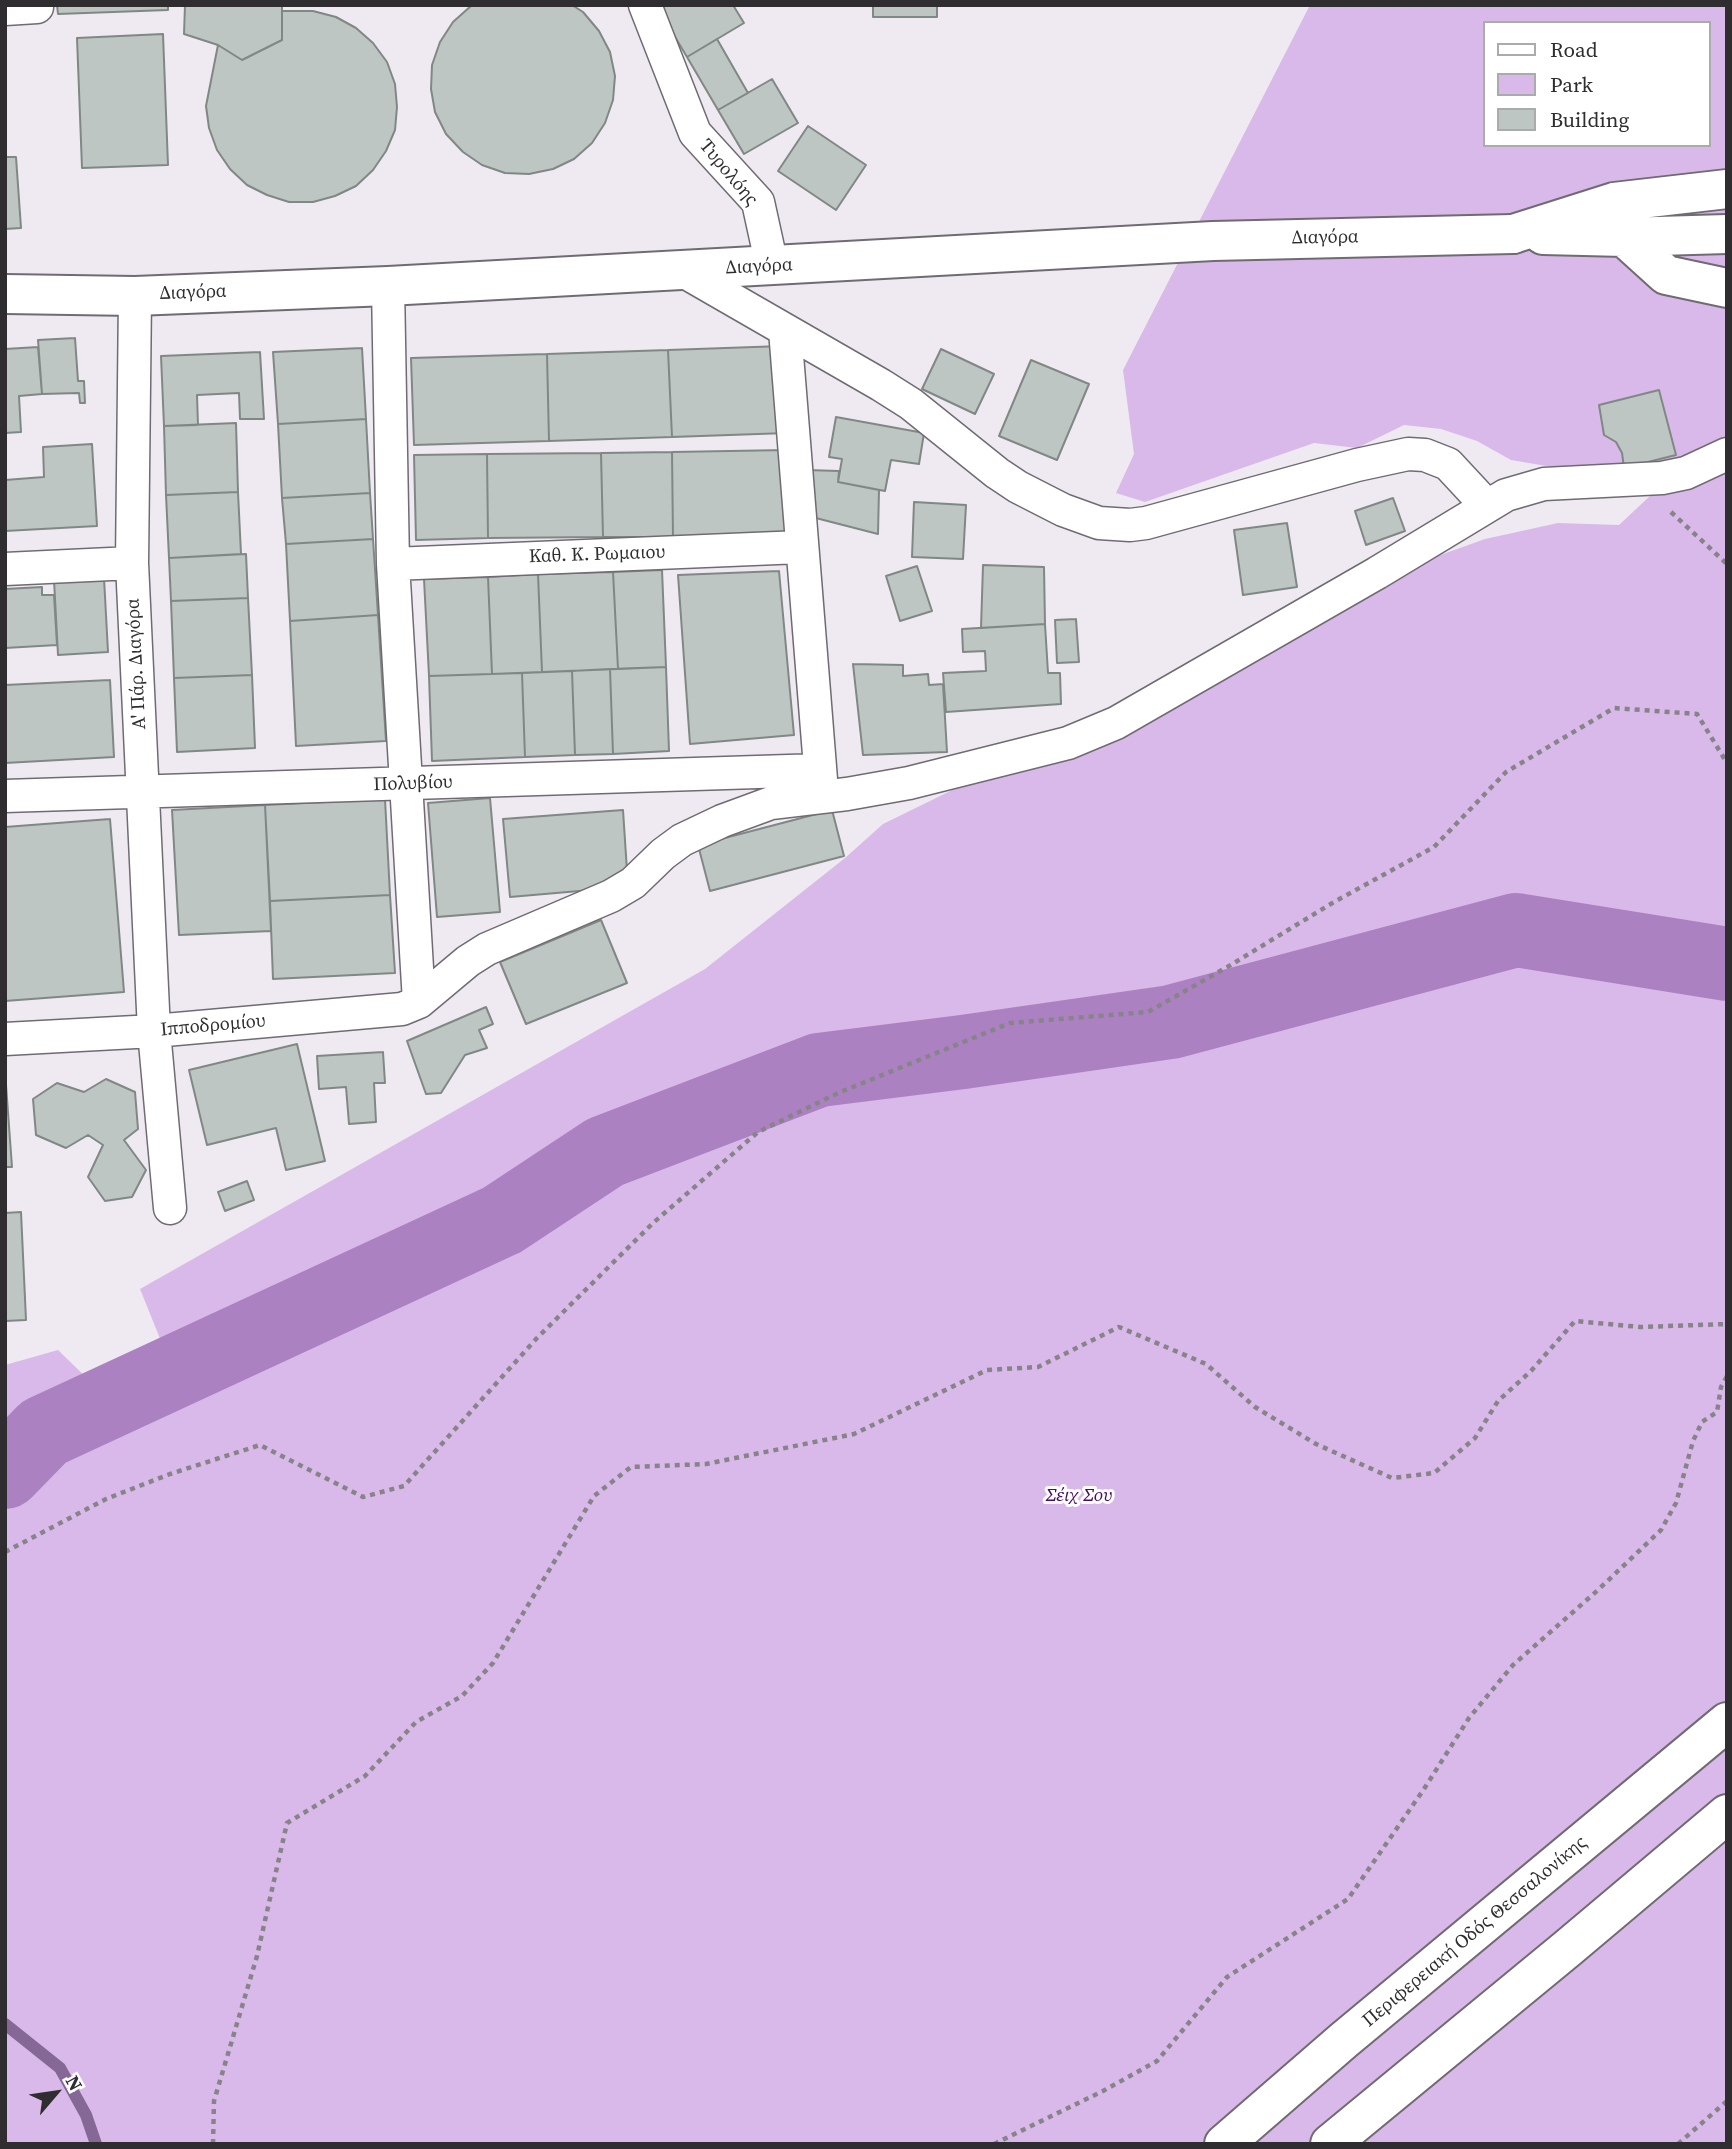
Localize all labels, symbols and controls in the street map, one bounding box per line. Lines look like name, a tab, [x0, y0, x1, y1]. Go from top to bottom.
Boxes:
legend	[1484, 21, 1711, 147]
text: Road	[1550, 35, 1598, 64]
text: Park	[1550, 70, 1593, 99]
text: Building	[1550, 105, 1629, 134]
street label: Τυρολόης	[694, 135, 762, 211]
street label: Διαγόρα	[1291, 226, 1359, 250]
street label: Διαγόρα	[725, 254, 793, 280]
street label: Διαγόρα	[159, 280, 227, 306]
street label: Καθ. Κ. Ρωμαιου	[528, 541, 666, 569]
street label: Α' Πάρ. Διαγόρα	[122, 598, 152, 730]
street label: Πολυβίου	[373, 771, 453, 797]
street label: Ιπποδρομίου	[159, 1010, 267, 1042]
park label: Σέιχ Σου	[1045, 1485, 1113, 1507]
street label: Περιφερειακή Οδός Θεσσαλονίκης	[1358, 1831, 1592, 2033]
north arrow	[21, 2058, 91, 2128]
text: N	[60, 2070, 89, 2095]

